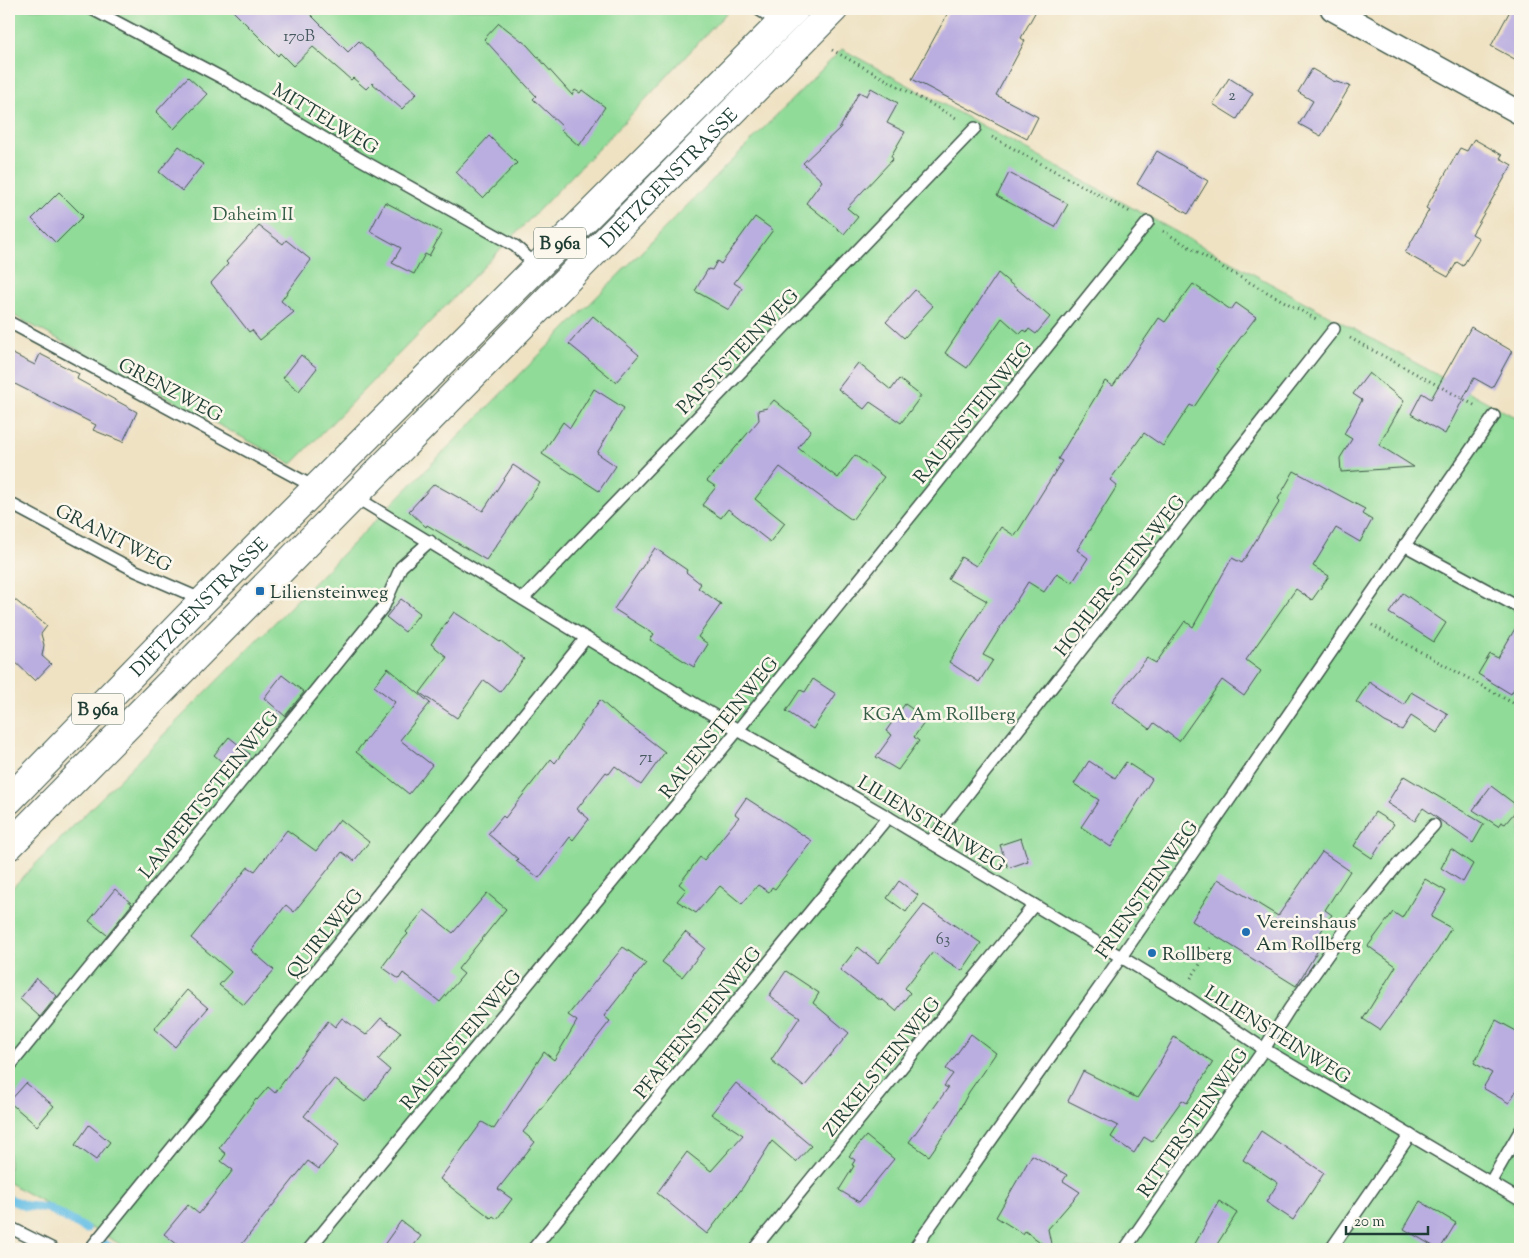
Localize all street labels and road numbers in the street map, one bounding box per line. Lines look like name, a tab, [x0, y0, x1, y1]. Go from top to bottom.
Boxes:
street label: MITTELWEG	[267, 78, 383, 162]
street label: DIETZGENSTRASSE	[595, 103, 745, 255]
road number: B 96a	[534, 228, 586, 258]
street label: PAPSTSTEINWEG	[672, 284, 806, 422]
street label: RAUENSTEINWEG	[908, 337, 1040, 490]
street label: GRENZWEG	[113, 352, 227, 430]
street label: HOHLER-STEIN-WEG	[1049, 490, 1193, 663]
street label: GRANITWEG	[50, 498, 176, 580]
street label: DIETZGENSTRASSE	[125, 532, 276, 684]
street label: RAUENSTEINWEG	[654, 652, 786, 805]
road number: B 96a	[72, 694, 124, 724]
street label: LAMPERTSSTEINWEG	[134, 706, 286, 885]
street label: LILIENSTEINWEG	[852, 770, 1010, 880]
street label: FRIENSTEINWEG	[1090, 816, 1206, 965]
street label: QUIRLWEG	[281, 884, 371, 985]
street label: PFAFFENSTEINWEG	[629, 942, 769, 1105]
street label: RAUENSTEINWEG	[395, 965, 529, 1117]
street label: LILIENSTEINWEG	[1198, 980, 1355, 1092]
street label: ZIRKELSTEINWEG	[818, 992, 948, 1143]
street label: RITTERSTEINWEG	[1132, 1043, 1256, 1204]

